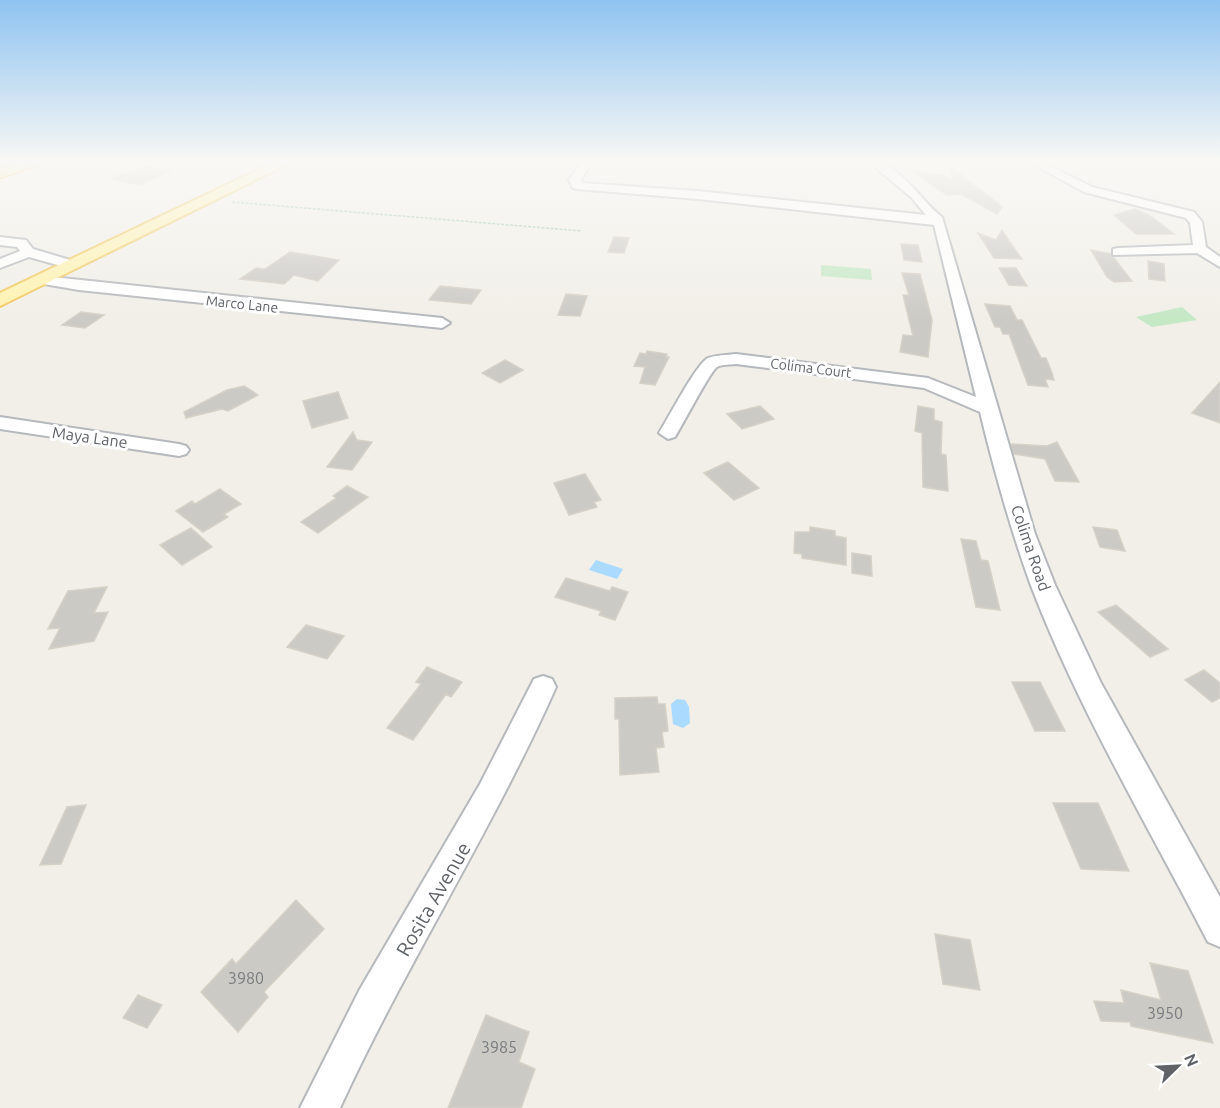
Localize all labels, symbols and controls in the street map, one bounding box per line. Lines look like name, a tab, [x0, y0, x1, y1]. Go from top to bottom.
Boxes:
street label: Marco Lane	[205, 292, 279, 316]
street label: Colima Court	[769, 355, 853, 381]
street label: Maya Lane	[51, 423, 129, 451]
street label: Colima Road	[1008, 503, 1054, 593]
street label: Rosita Avenue	[391, 838, 475, 960]
house number: 3980	[228, 969, 264, 987]
house number: 3950	[1147, 1004, 1183, 1022]
north arrow	[1148, 1036, 1208, 1096]
house number: 3985	[481, 1038, 517, 1056]
text: N	[1181, 1051, 1202, 1069]

